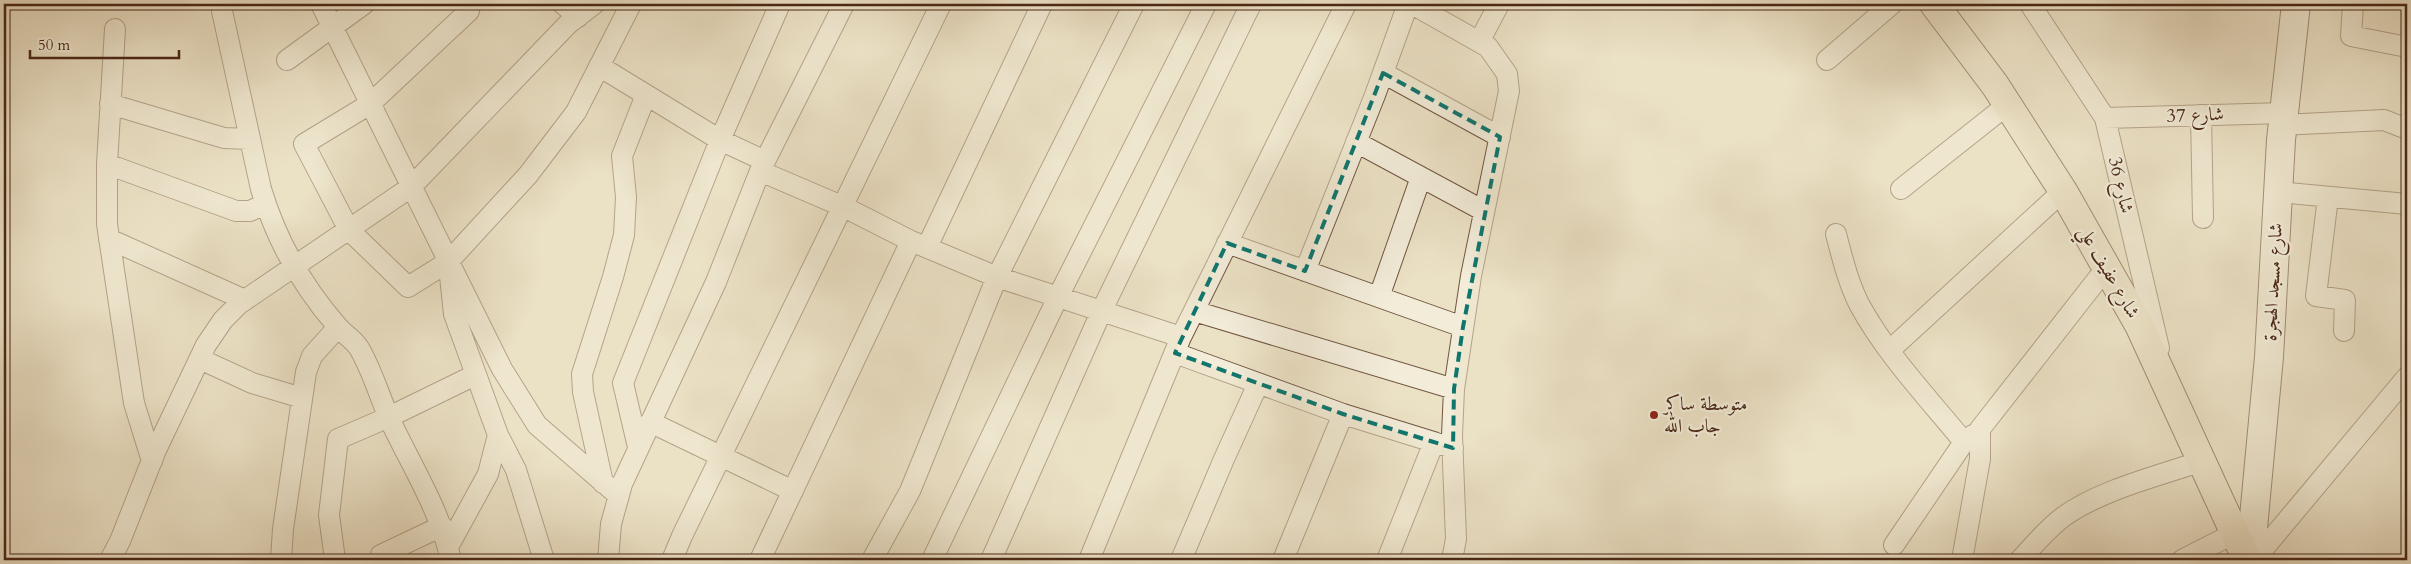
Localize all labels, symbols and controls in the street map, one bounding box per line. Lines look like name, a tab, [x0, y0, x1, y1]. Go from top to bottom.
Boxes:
scale bar	[30, 28, 179, 60]
text: 50 m	[38, 35, 70, 55]
street label: شارع 37	[2166, 101, 2224, 131]
street label: شارع 36	[2100, 154, 2140, 216]
street label: شارع عفيف علي	[2068, 221, 2146, 326]
street label: شارع مسجد الهجرة	[2257, 222, 2291, 342]
place label: متوسطة ساكر جاب الله	[1662, 391, 1747, 439]
marker: متوسطة ساكر جاب الله	[1648, 409, 1660, 421]

